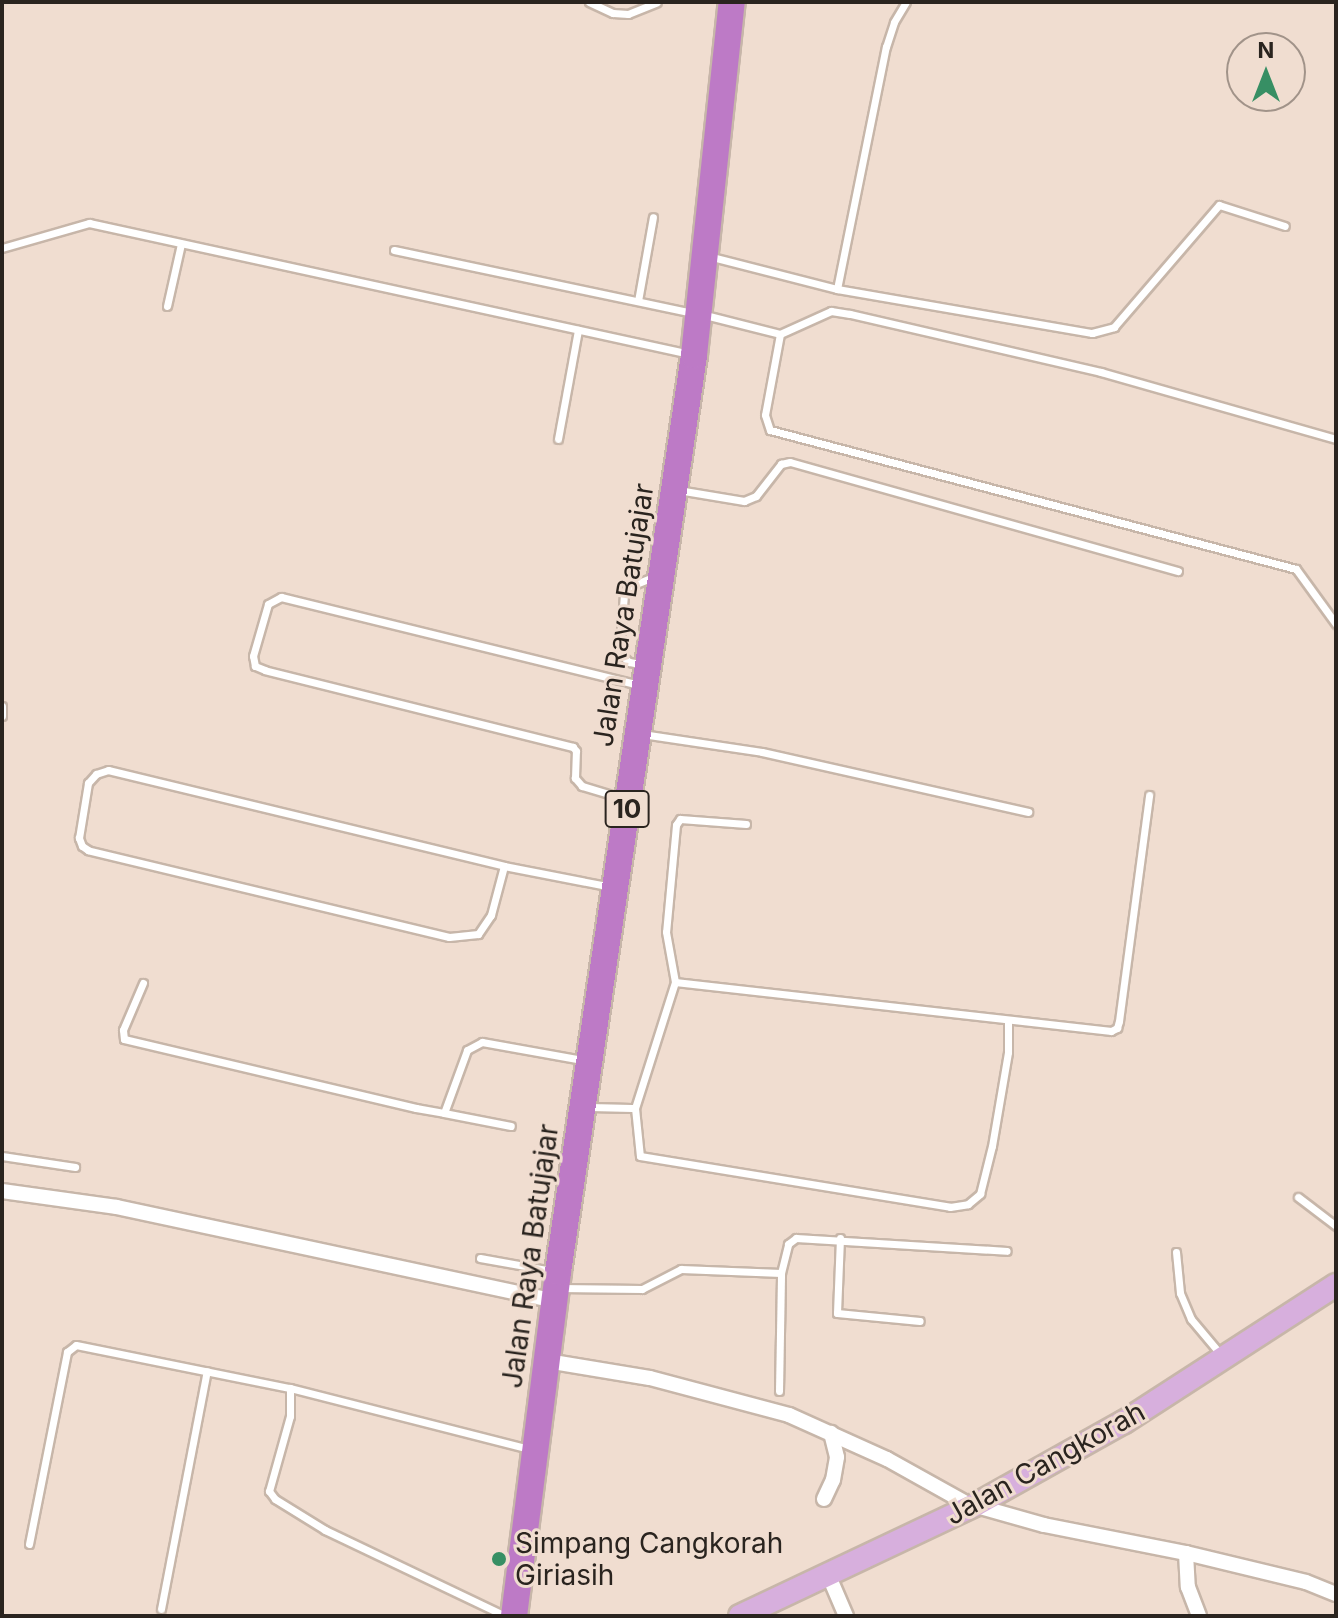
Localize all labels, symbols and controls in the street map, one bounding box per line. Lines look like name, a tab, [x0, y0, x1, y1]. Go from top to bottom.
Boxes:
north arrow	[1226, 32, 1306, 112]
text: N	[1258, 37, 1274, 63]
street label: Jalan Raya Batujajar	[586, 481, 660, 749]
road number: 10	[603, 787, 651, 831]
street label: Jalan Raya Batujajar	[495, 1122, 565, 1390]
street label: Jalan Cangkorah	[939, 1394, 1151, 1532]
place label: Simpang Cangkorah Giriasih	[515, 1526, 783, 1592]
marker: Simpang Cangkorah Giriasih	[490, 1550, 508, 1568]

